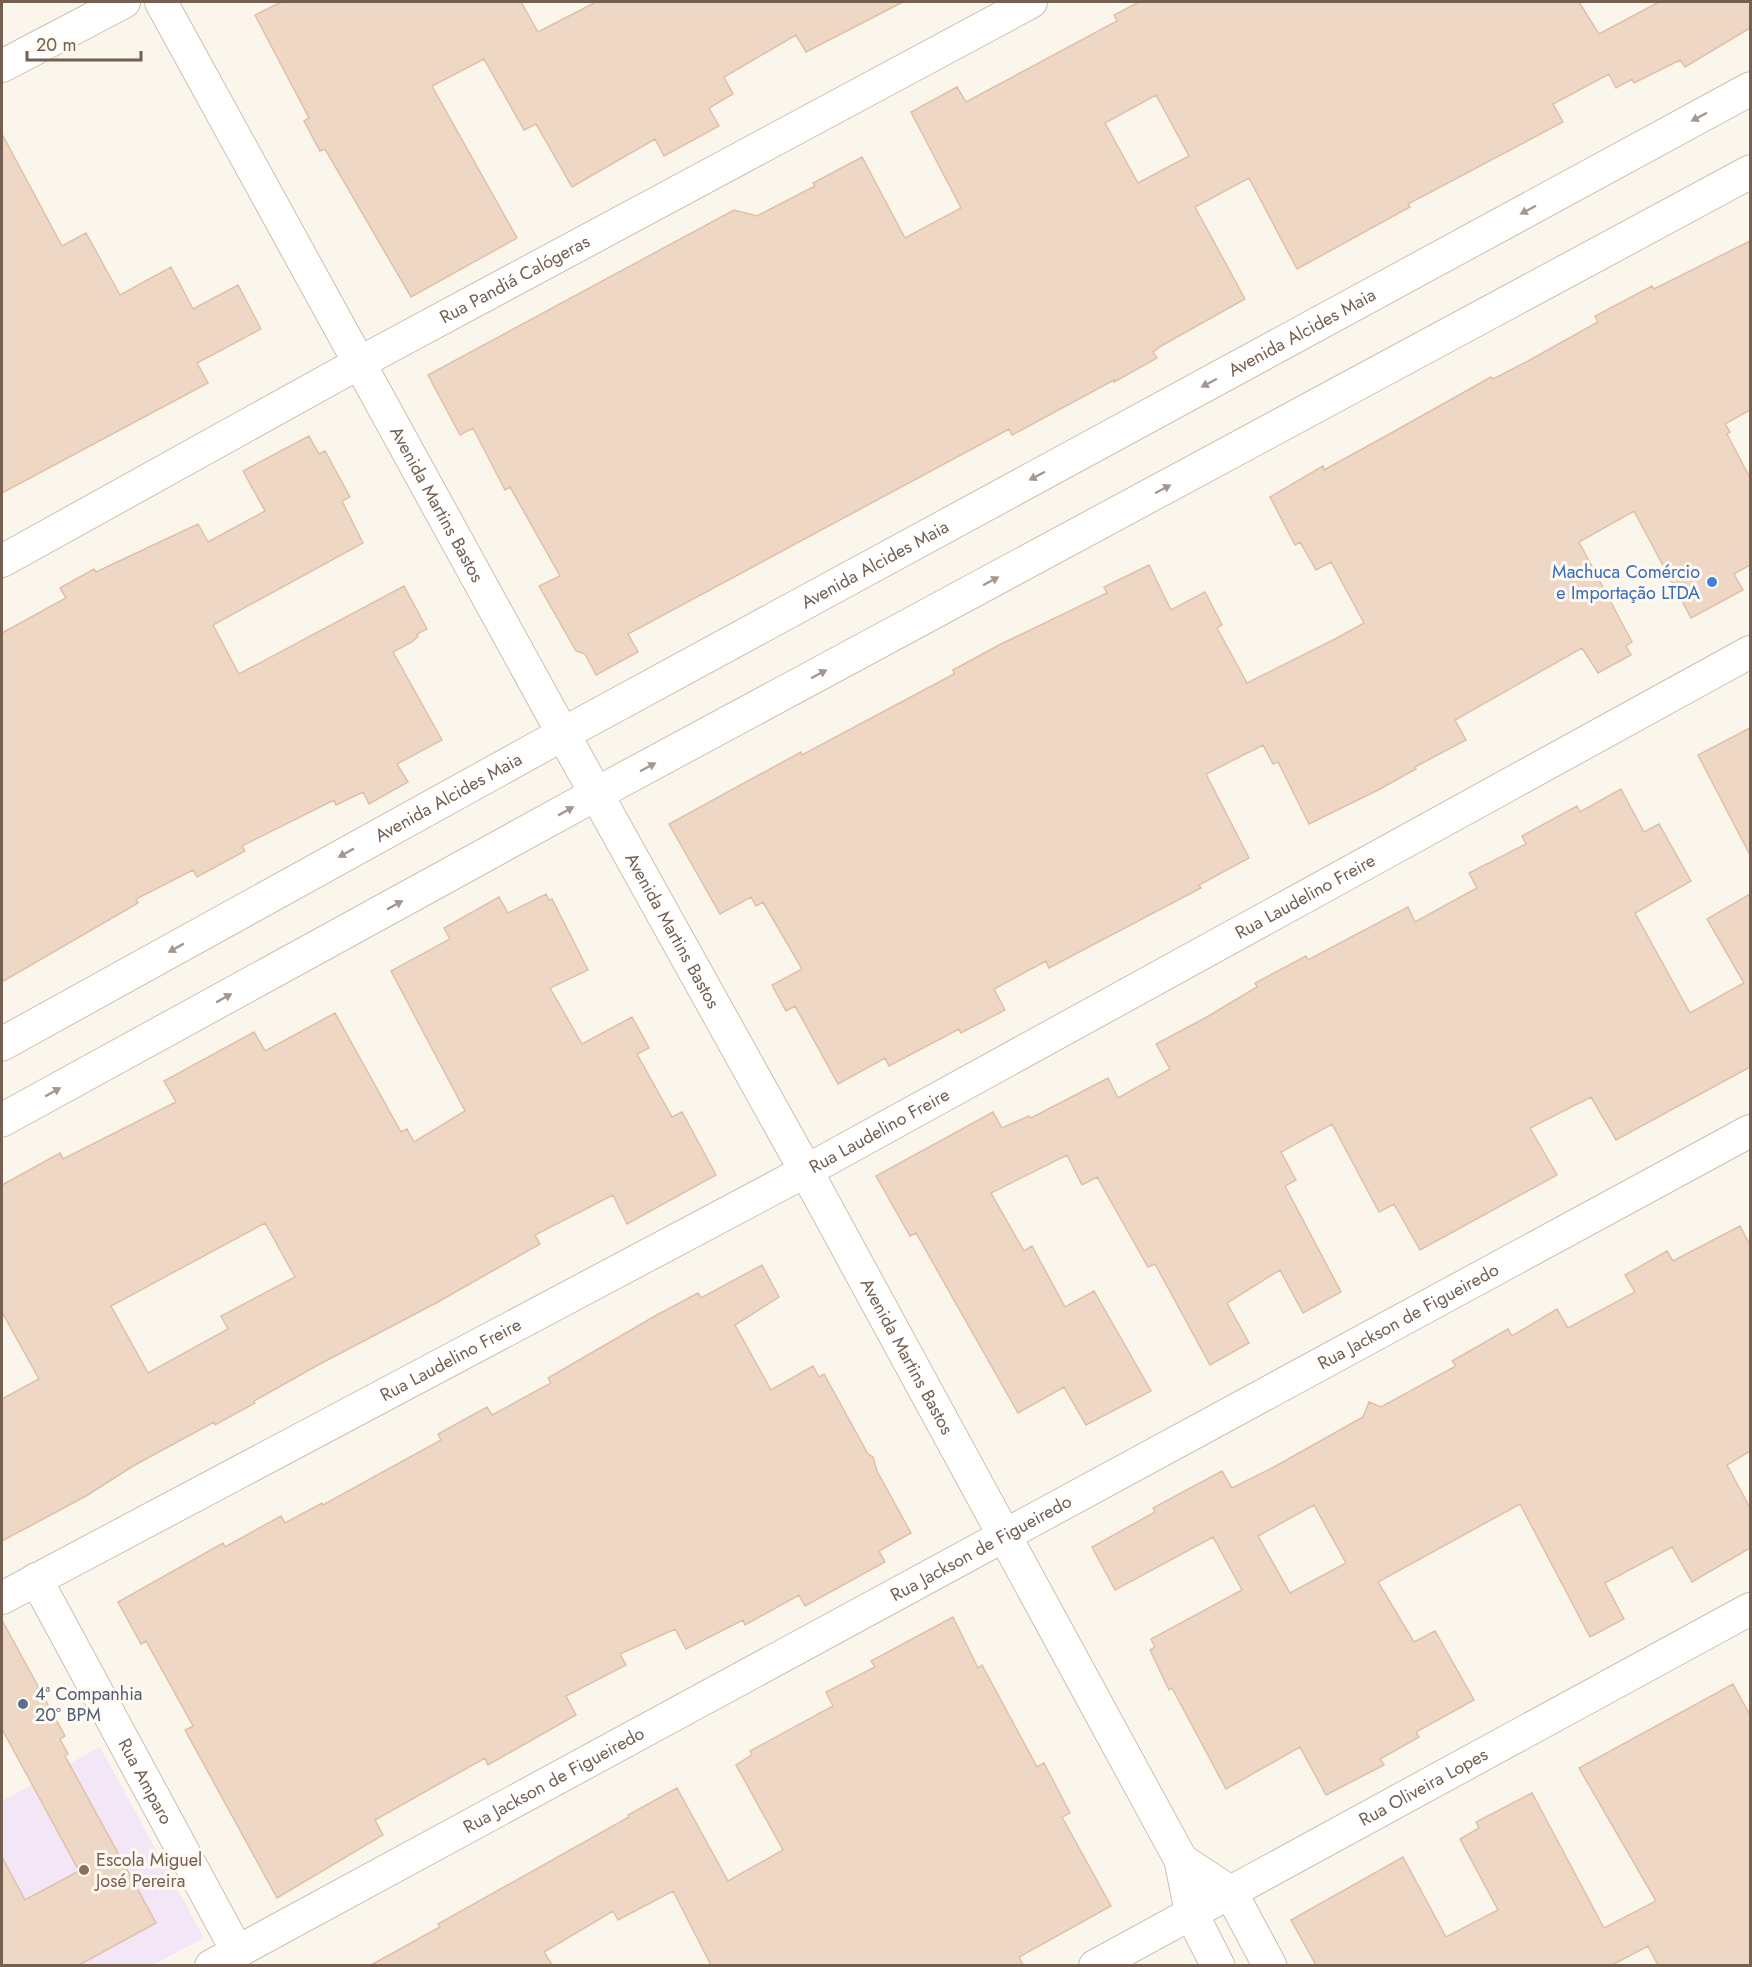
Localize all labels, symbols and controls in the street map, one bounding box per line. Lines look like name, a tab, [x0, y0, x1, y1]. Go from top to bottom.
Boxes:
scale bar	[27, 24, 141, 62]
text: 20 m	[36, 32, 76, 58]
one-way arrow	[1690, 112, 1707, 122]
one-way arrow	[1519, 205, 1536, 215]
street label: Rua Pandiá Calógeras	[435, 228, 594, 330]
street label: Avenida Alcides Maia	[1223, 282, 1381, 383]
one-way arrow	[1200, 378, 1217, 388]
street label: Avenida Martins Bastos	[383, 422, 490, 587]
one-way arrow	[1029, 471, 1046, 481]
one-way arrow	[1154, 484, 1171, 494]
street label: Avenida Alcides Maia	[796, 514, 953, 615]
place label: Machuca Comércio e Importação LTDA	[1552, 559, 1700, 606]
marker: Machuca Comércio e Importação LTDA	[1705, 575, 1719, 589]
one-way arrow	[982, 577, 1000, 587]
one-way arrow	[811, 669, 828, 679]
street label: Avenida Alcides Maia	[370, 746, 527, 849]
one-way arrow	[640, 762, 657, 772]
one-way arrow	[558, 806, 575, 816]
street label: Rua Laudelino Freire	[1230, 847, 1380, 946]
one-way arrow	[338, 848, 355, 858]
street label: Avenida Martins Bastos	[619, 848, 726, 1013]
one-way arrow	[387, 900, 404, 910]
one-way arrow	[167, 943, 184, 953]
one-way arrow	[216, 993, 233, 1003]
street label: Rua Laudelino Freire	[804, 1082, 954, 1180]
one-way arrow	[45, 1087, 62, 1097]
street label: Rua Jackson de Figueiredo	[1313, 1257, 1504, 1376]
street label: Avenida Martins Bastos	[854, 1274, 960, 1439]
street label: Rua Laudelino Freire	[375, 1312, 526, 1408]
street label: Rua Jackson de Figueiredo	[886, 1488, 1076, 1608]
place label: 4ª Companhia 20º BPM	[35, 1681, 143, 1728]
marker: 4ª Companhia 20º BPM	[16, 1697, 30, 1711]
street label: Rua Jackson de Figueiredo	[459, 1720, 649, 1840]
street label: Rua Amparo	[111, 1734, 179, 1829]
street label: Rua Oliveira Lopes	[1354, 1741, 1493, 1833]
place label: Escola Miguel José Pereira	[94, 1847, 202, 1894]
marker: Escola Miguel José Pereira	[77, 1863, 91, 1877]

